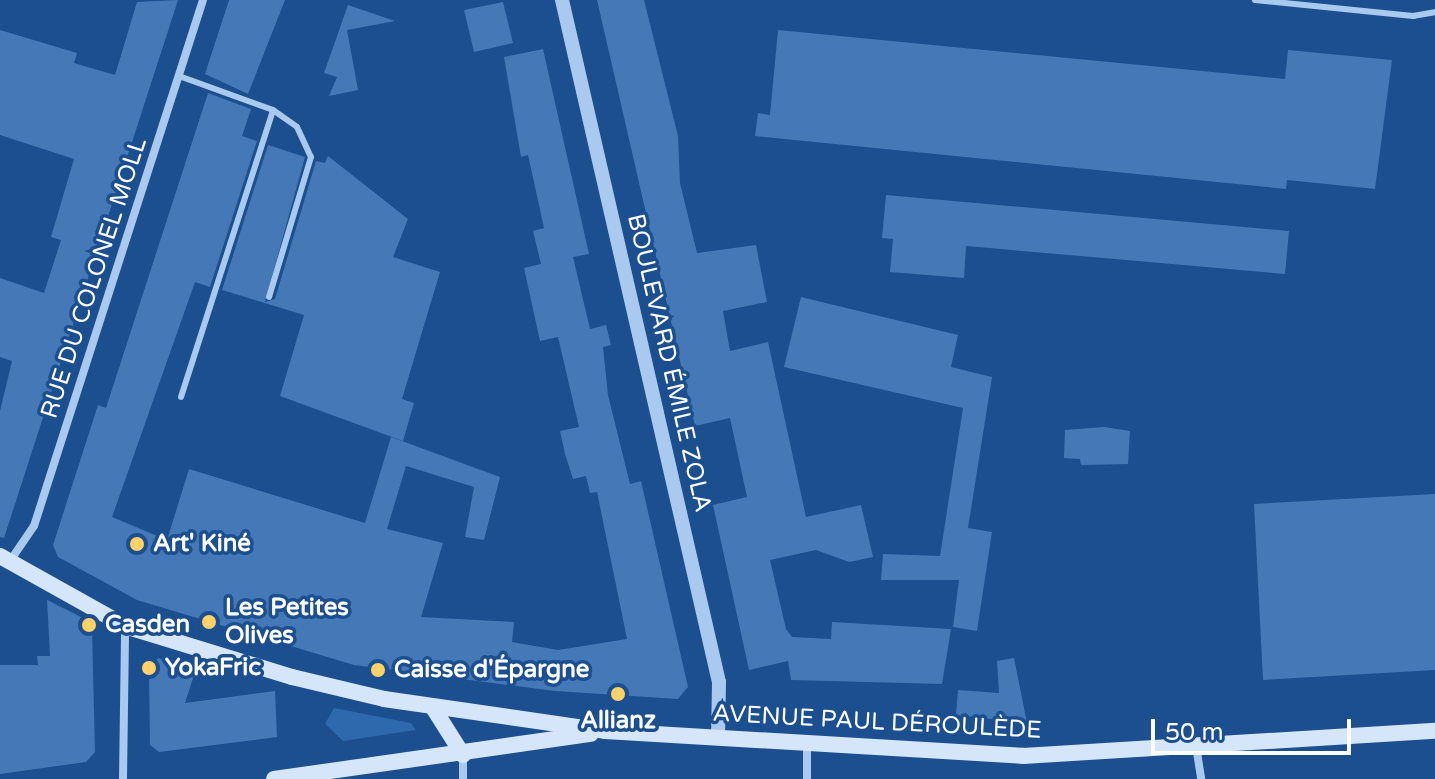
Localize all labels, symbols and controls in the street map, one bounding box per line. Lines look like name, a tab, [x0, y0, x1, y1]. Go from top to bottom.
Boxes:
street label: RUE DU COLONEL MOLL	[35, 134, 153, 422]
street label: BOULEVARD ÉMILE ZOLA	[621, 211, 717, 515]
place label: Art' Kiné	[153, 530, 251, 558]
marker: Art' Kiné	[128, 535, 146, 553]
place label: Les Petites Olives	[225, 594, 349, 650]
place label: Casden	[105, 611, 190, 639]
marker: Les Petites Olives	[200, 613, 218, 631]
marker: Casden	[80, 616, 98, 634]
place label: YokaFric	[165, 654, 261, 682]
place label: Caisse d'Épargne	[394, 656, 589, 684]
marker: YokaFric	[140, 659, 158, 677]
marker: Caisse d'Épargne	[369, 661, 387, 679]
marker: Allianz	[609, 685, 627, 703]
street label: AVENUE PAUL DÉROULÈDE	[712, 699, 1042, 745]
scale bar	[1155, 703, 1355, 753]
place label: Allianz	[580, 707, 656, 735]
text: 50 m	[1165, 718, 1223, 747]

